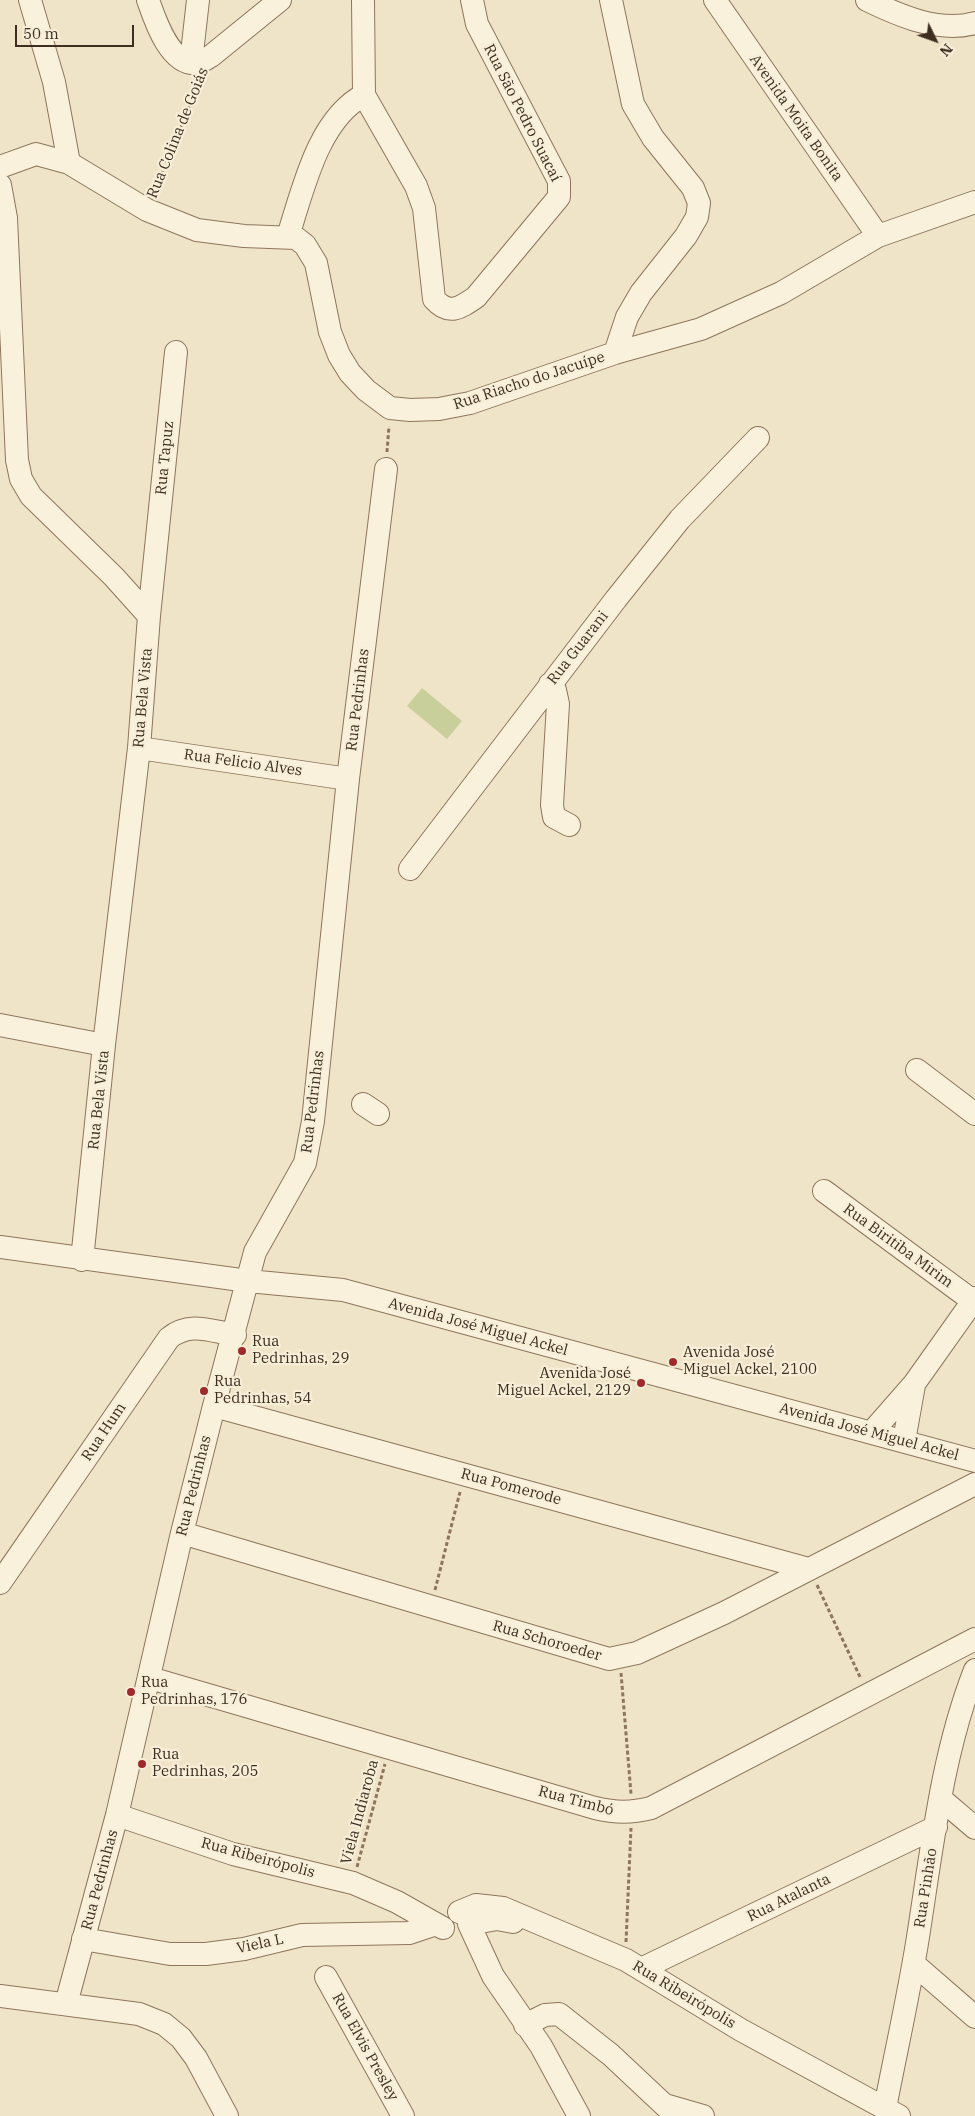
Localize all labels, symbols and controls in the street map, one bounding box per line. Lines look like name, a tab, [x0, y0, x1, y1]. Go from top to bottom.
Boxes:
scale bar	[18, 15, 136, 47]
north arrow	[910, 15, 960, 65]
text: 50 m	[23, 24, 59, 43]
text: N	[936, 40, 957, 60]
street label: Rua São Pedro Suacaí	[480, 41, 564, 185]
street label: Avenida Moita Bonita	[745, 51, 847, 185]
street label: Rua Colina de Goiás	[144, 65, 212, 201]
street label: Rua Riacho do Jacuípe	[451, 348, 607, 414]
street label: Rua Tapuz	[152, 420, 178, 496]
street label: Rua Guarani	[544, 608, 612, 688]
street label: Rua Bela Vista	[130, 647, 156, 749]
street label: Rua Pedrinhas	[343, 648, 373, 752]
street label: Rua Felicio Alves	[183, 746, 303, 780]
street label: Rua Bela Vista	[85, 1049, 113, 1151]
street label: Rua Pedrinhas	[298, 1050, 328, 1154]
street label: Rua Biritiba Mirim	[840, 1200, 956, 1292]
street label: Avenida José Miguel Ackel	[386, 1294, 570, 1360]
place label: Rua Pedrinhas, 29	[252, 1333, 349, 1368]
place label: Avenida José Miguel Ackel, 2100	[683, 1344, 817, 1379]
marker: Rua Pedrinhas, 29	[236, 1345, 248, 1357]
marker: Avenida José Miguel Ackel, 2100	[667, 1356, 679, 1368]
place label: Avenida José Miguel Ackel, 2129	[497, 1365, 631, 1400]
place label: Rua Pedrinhas, 54	[214, 1373, 311, 1408]
marker: Avenida José Miguel Ackel, 2129	[635, 1377, 647, 1389]
marker: Rua Pedrinhas, 54	[198, 1385, 210, 1397]
street label: Rua Hum	[78, 1399, 130, 1465]
street label: Avenida José Miguel Ackel	[777, 1399, 961, 1465]
street label: Rua Pedrinhas	[173, 1434, 215, 1538]
street label: Rua Pomerode	[459, 1465, 563, 1509]
street label: Rua Schoroeder	[490, 1617, 604, 1665]
place label: Rua Pedrinhas, 176	[141, 1674, 247, 1709]
marker: Rua Pedrinhas, 176	[125, 1686, 137, 1698]
place label: Rua Pedrinhas, 205	[152, 1746, 258, 1781]
marker: Rua Pedrinhas, 205	[136, 1758, 148, 1770]
street label: Viela Indiaroba	[337, 1758, 383, 1866]
street label: Rua Timbó	[536, 1782, 616, 1820]
street label: Rua Pedrinhas	[78, 1828, 122, 1932]
street label: Rua Ribeirópolis	[199, 1834, 317, 1882]
street label: Rua Pinhão	[911, 1847, 941, 1929]
street label: Rua Atalanta	[744, 1870, 834, 1926]
street label: Viela L	[235, 1930, 285, 1958]
street label: Rua Ribeirópolis	[629, 1957, 739, 2033]
street label: Rua Elvis Presley	[328, 1990, 402, 2104]

